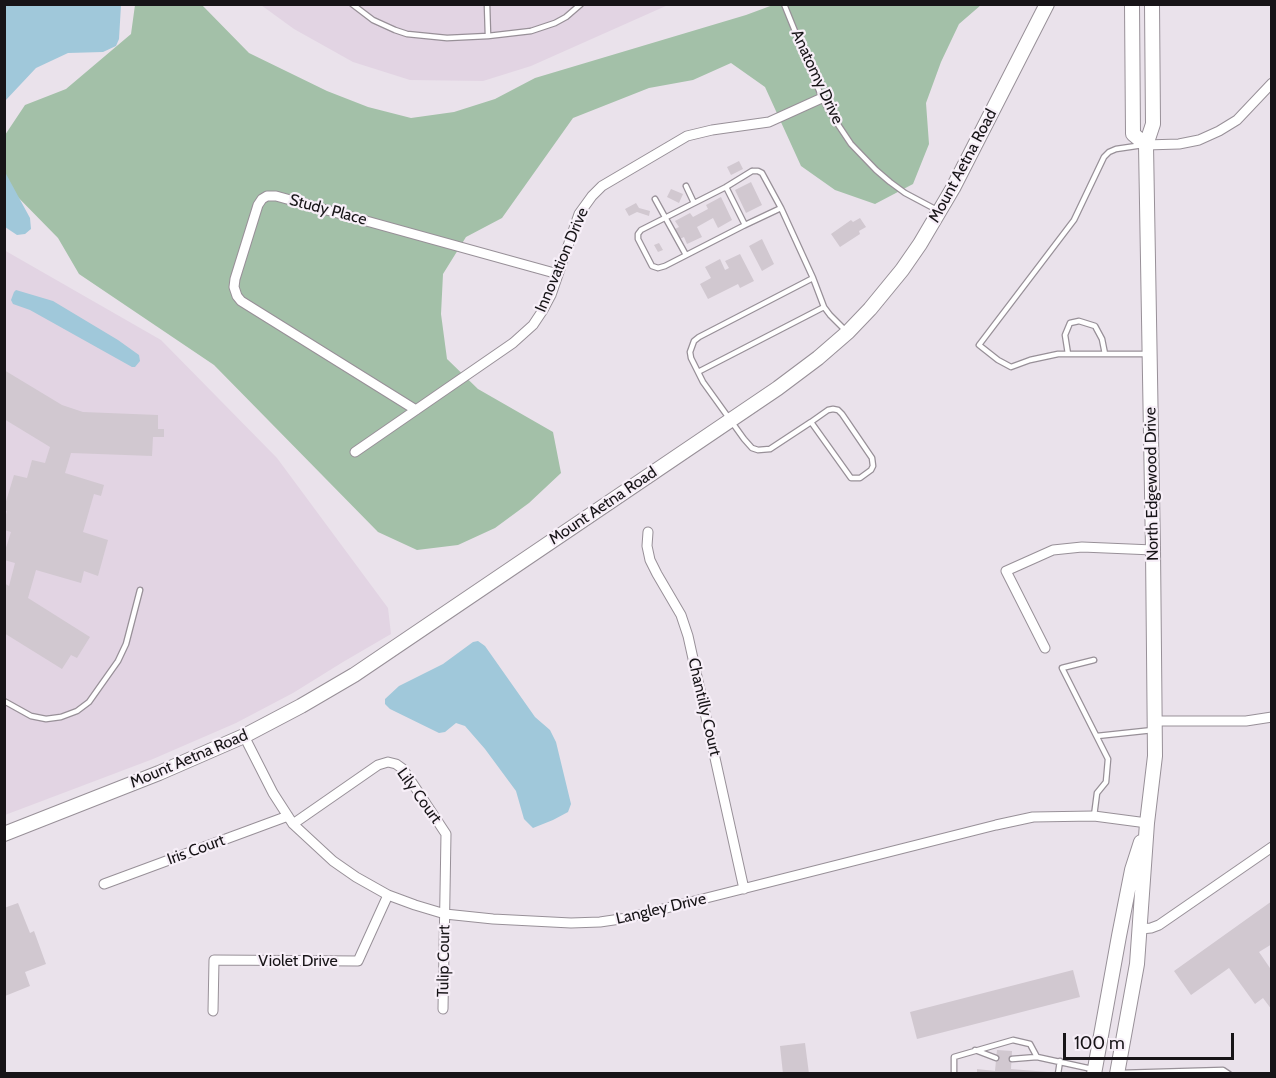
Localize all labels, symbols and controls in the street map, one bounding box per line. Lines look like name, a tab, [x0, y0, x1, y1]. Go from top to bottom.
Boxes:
street label: Anatomy Drive	[787, 27, 847, 127]
street label: Mount Aetna Road	[925, 106, 1001, 226]
street label: Study Place	[287, 190, 369, 230]
street label: Innovation Drive	[531, 205, 593, 315]
street label: North Edgewood Drive	[1141, 407, 1163, 561]
street label: Mount Aetna Road	[545, 463, 661, 549]
street label: Chantilly Court	[683, 656, 725, 758]
street label: Mount Aetna Road	[127, 726, 251, 792]
street label: Lily Court	[392, 764, 446, 828]
street label: Iris Court	[165, 831, 227, 869]
street label: Langley Drive	[614, 889, 708, 929]
street label: Tulip Court	[434, 925, 454, 997]
street label: Violet Drive	[258, 951, 338, 971]
scale bar	[1066, 1021, 1237, 1059]
text: 100 m	[1074, 1032, 1125, 1054]

